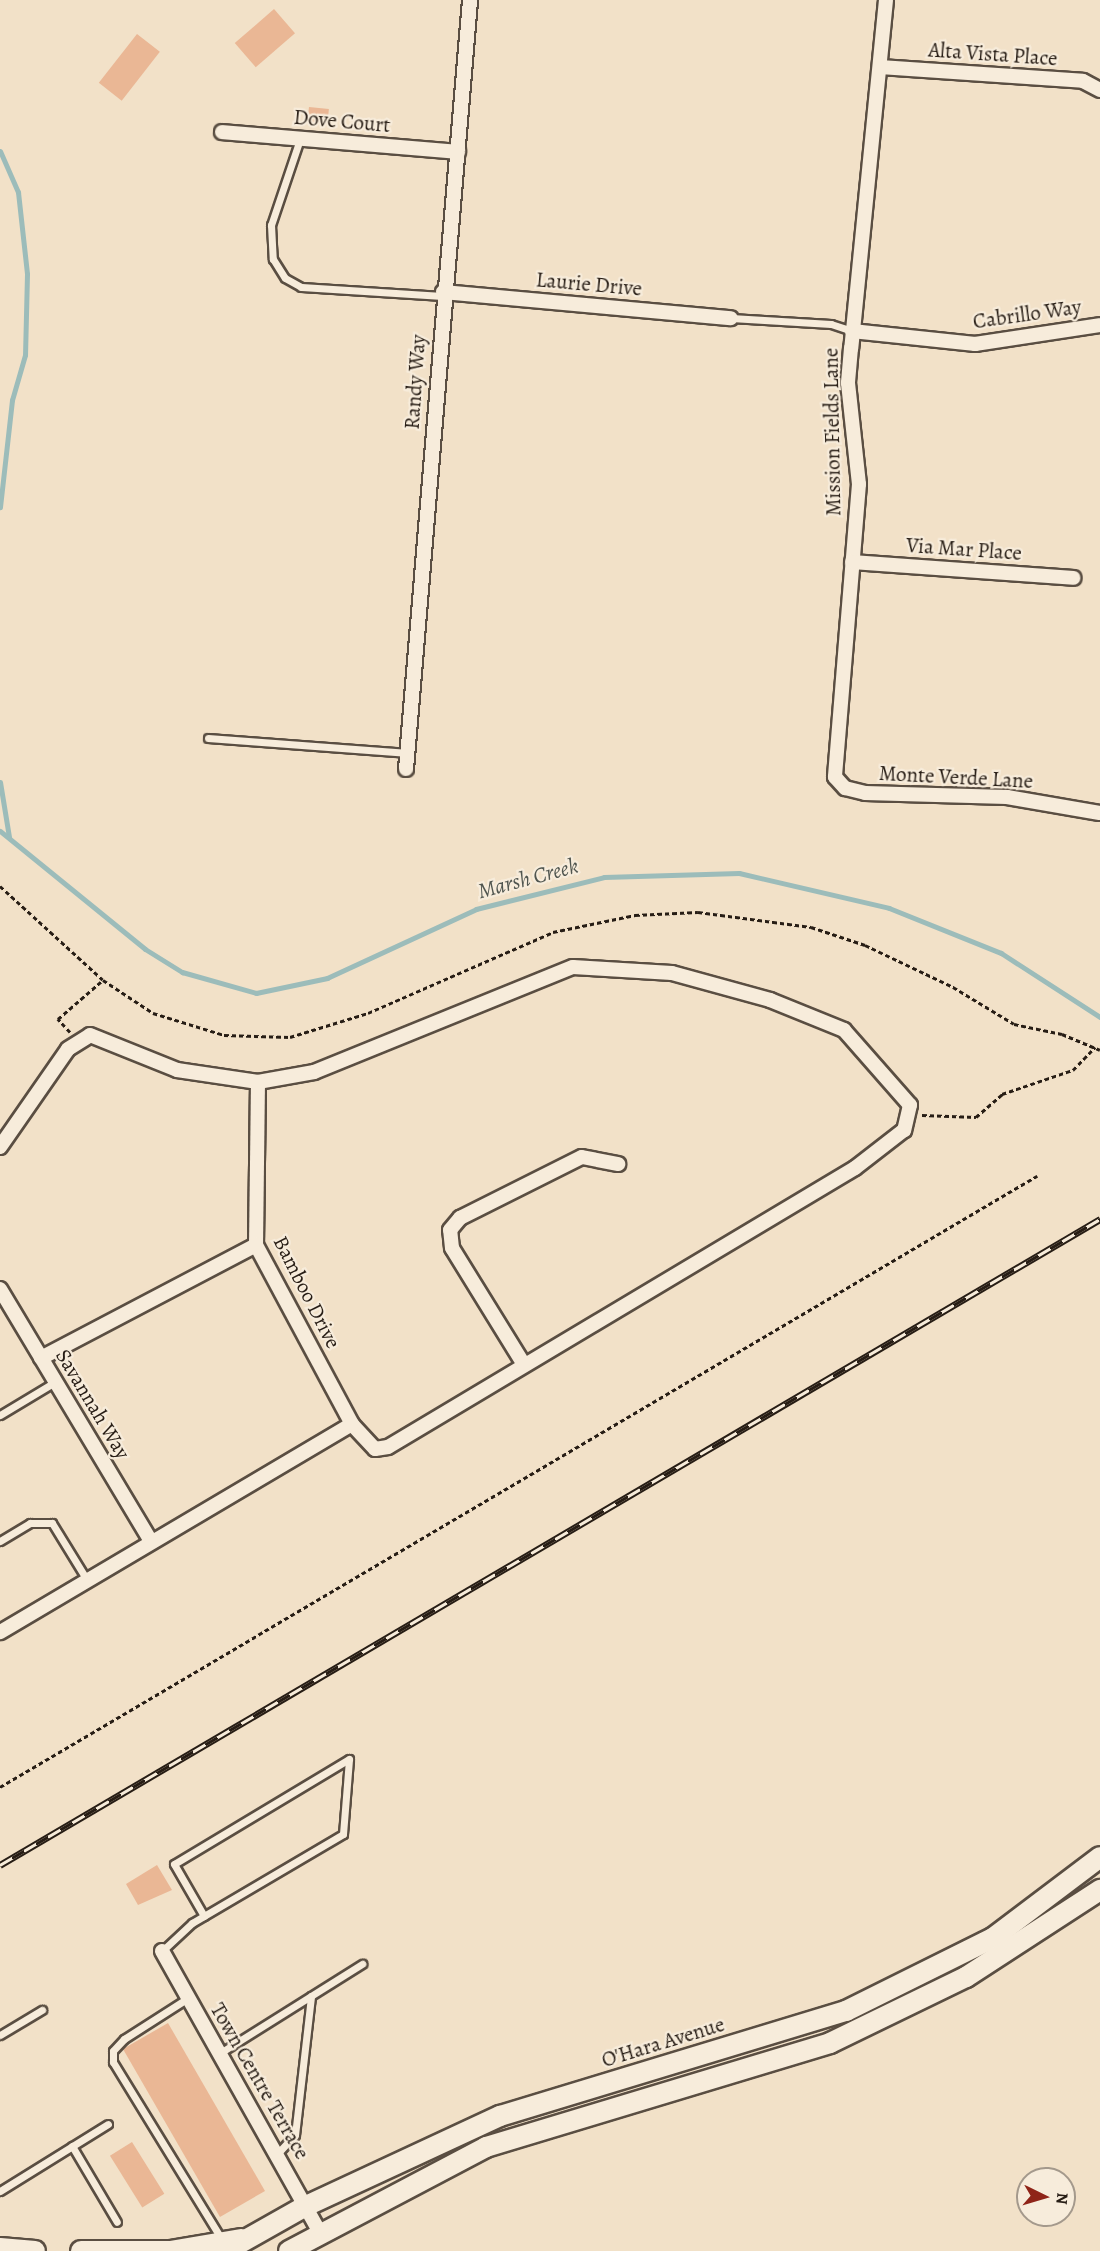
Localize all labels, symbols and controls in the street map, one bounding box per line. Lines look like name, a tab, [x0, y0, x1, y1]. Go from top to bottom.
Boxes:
street label: Alta Vista Place	[928, 37, 1058, 71]
street label: Dove Court	[293, 104, 391, 138]
street label: Laurie Drive	[535, 267, 643, 301]
street label: Cabrillo Way	[971, 294, 1083, 334]
street label: Randy Way	[399, 334, 431, 430]
street label: Mission Fields Lane	[818, 348, 846, 516]
street label: Via Mar Place	[905, 532, 1023, 566]
street label: Monte Verde Lane	[878, 760, 1034, 794]
water label: Marsh Creek	[475, 853, 581, 905]
street label: Bamboo Drive	[268, 1232, 346, 1352]
street label: Savannah Way	[50, 1344, 136, 1464]
street label: Town Centre Terrace	[205, 1998, 315, 2164]
street label: O'Hara Avenue	[599, 2011, 727, 2073]
north arrow	[1016, 2167, 1076, 2227]
text: N	[1050, 2192, 1073, 2205]

